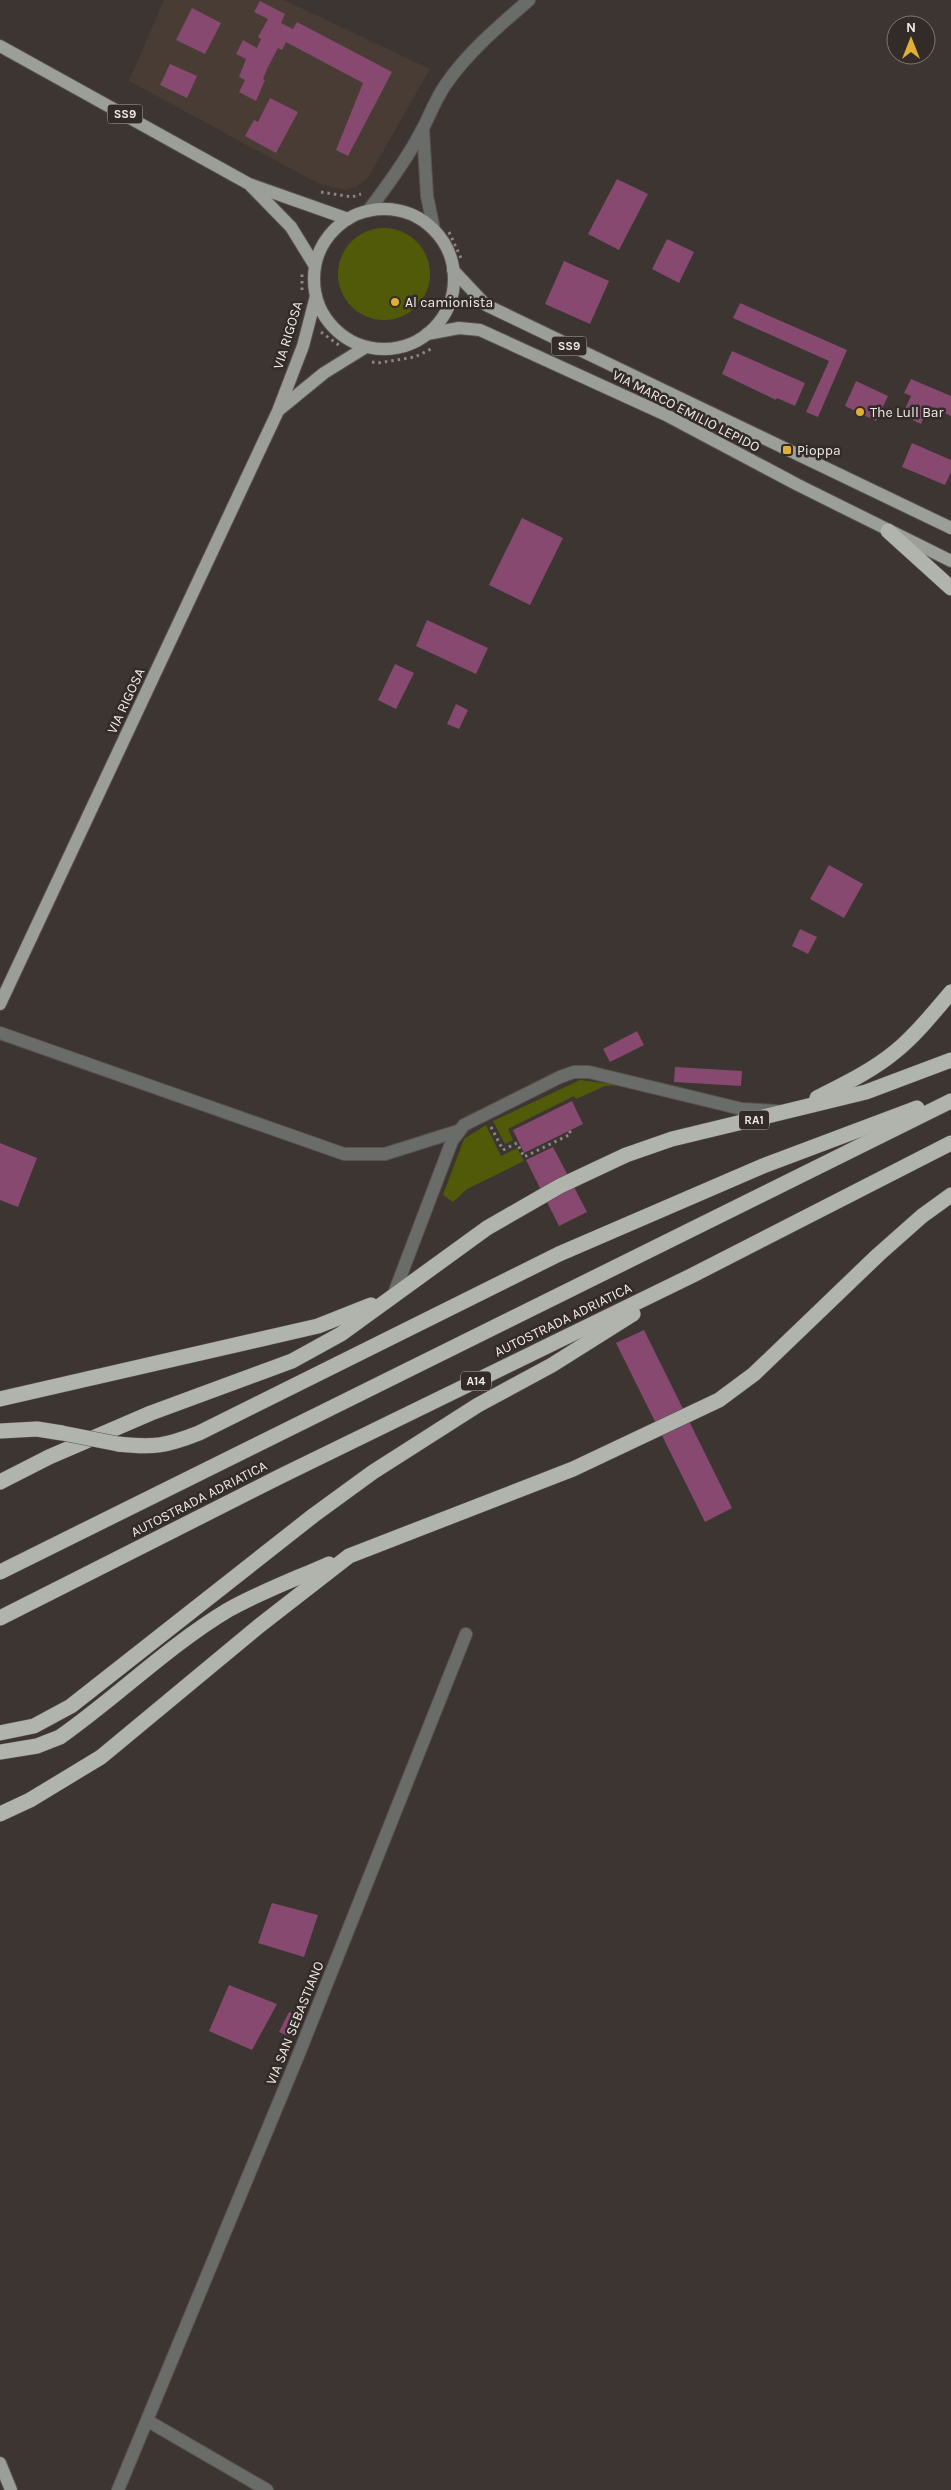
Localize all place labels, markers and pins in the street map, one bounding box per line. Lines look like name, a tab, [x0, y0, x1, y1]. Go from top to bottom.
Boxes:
place label: Al camionista	[405, 294, 493, 311]
marker: Al camionista	[389, 296, 401, 308]
place label: The Lull Bar	[870, 404, 945, 421]
marker: The Lull Bar	[854, 406, 866, 418]
place label: Pioppa	[797, 442, 841, 459]
marker: Pioppa	[781, 444, 793, 456]

